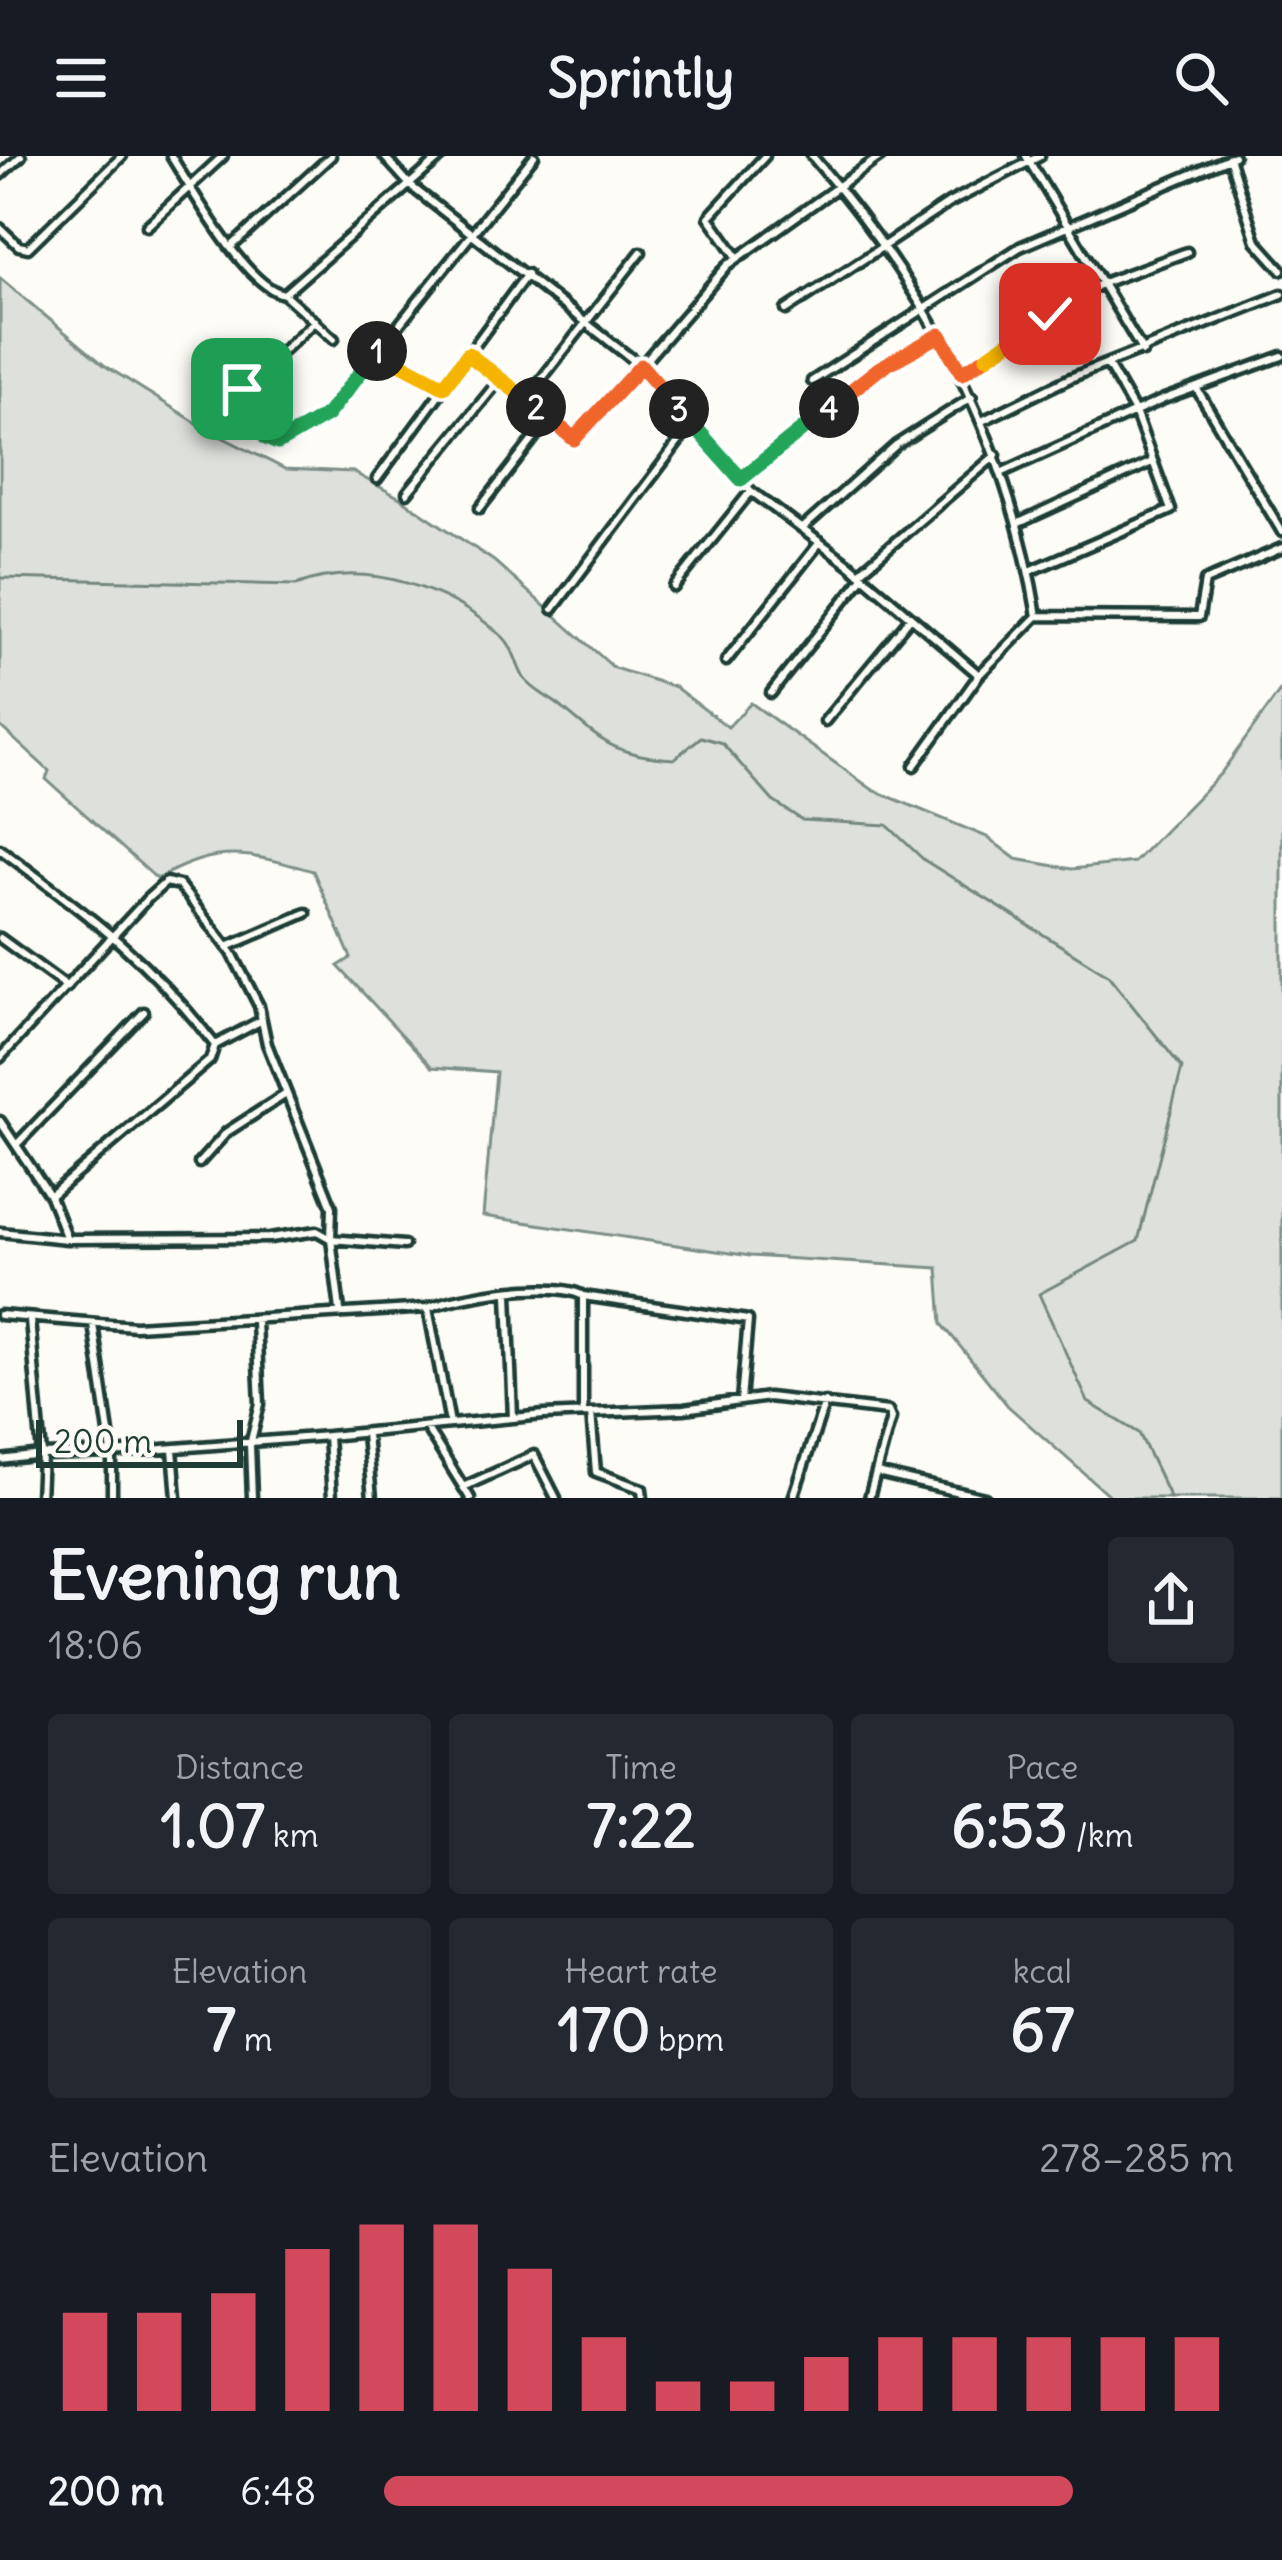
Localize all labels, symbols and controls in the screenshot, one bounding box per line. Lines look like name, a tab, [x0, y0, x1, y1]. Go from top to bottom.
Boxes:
text: Sprintly	[548, 44, 734, 112]
icon: menu	[48, 45, 114, 111]
icon: search	[1168, 45, 1234, 111]
pin	[999, 263, 1101, 365]
icon: check	[1017, 281, 1083, 347]
pin: 1	[347, 321, 407, 381]
text: 1	[370, 330, 384, 372]
pin	[191, 338, 293, 440]
icon: arrive	[209, 356, 275, 422]
pin: 2	[506, 377, 566, 437]
pin: 4	[799, 378, 859, 438]
pin: 3	[649, 379, 709, 439]
text: 2	[527, 386, 545, 428]
text: 4	[819, 387, 839, 429]
text: 3	[670, 388, 688, 430]
scale bar	[36, 1414, 243, 1467]
text: 200 m	[54, 1420, 152, 1462]
text: Evening run	[48, 1534, 401, 1617]
button: share	[1108, 1537, 1234, 1663]
text: 18:06	[48, 1621, 143, 1670]
text: Distance	[175, 1746, 304, 1788]
text: Time	[605, 1746, 677, 1788]
text: Pace	[1006, 1746, 1078, 1788]
text: 1.07	[161, 1788, 265, 1863]
text: 7:22	[587, 1788, 695, 1863]
text: 6:53	[951, 1788, 1068, 1863]
text: km	[265, 1814, 319, 1856]
text: /km	[1068, 1814, 1134, 1856]
text: Elevation	[172, 1950, 307, 1992]
text: Heart rate	[564, 1950, 718, 1992]
text: kcal	[1013, 1950, 1072, 1992]
text: 7	[207, 1992, 236, 2067]
text: 170	[558, 1992, 650, 2067]
text: 67	[1010, 1992, 1074, 2067]
text: m	[236, 2018, 273, 2060]
text: bpm	[650, 2018, 724, 2060]
text: Elevation	[48, 2134, 208, 2183]
text: 278–285 m	[1039, 2134, 1234, 2183]
text: 200 m	[48, 2467, 164, 2516]
text: 6:48	[240, 2467, 316, 2516]

